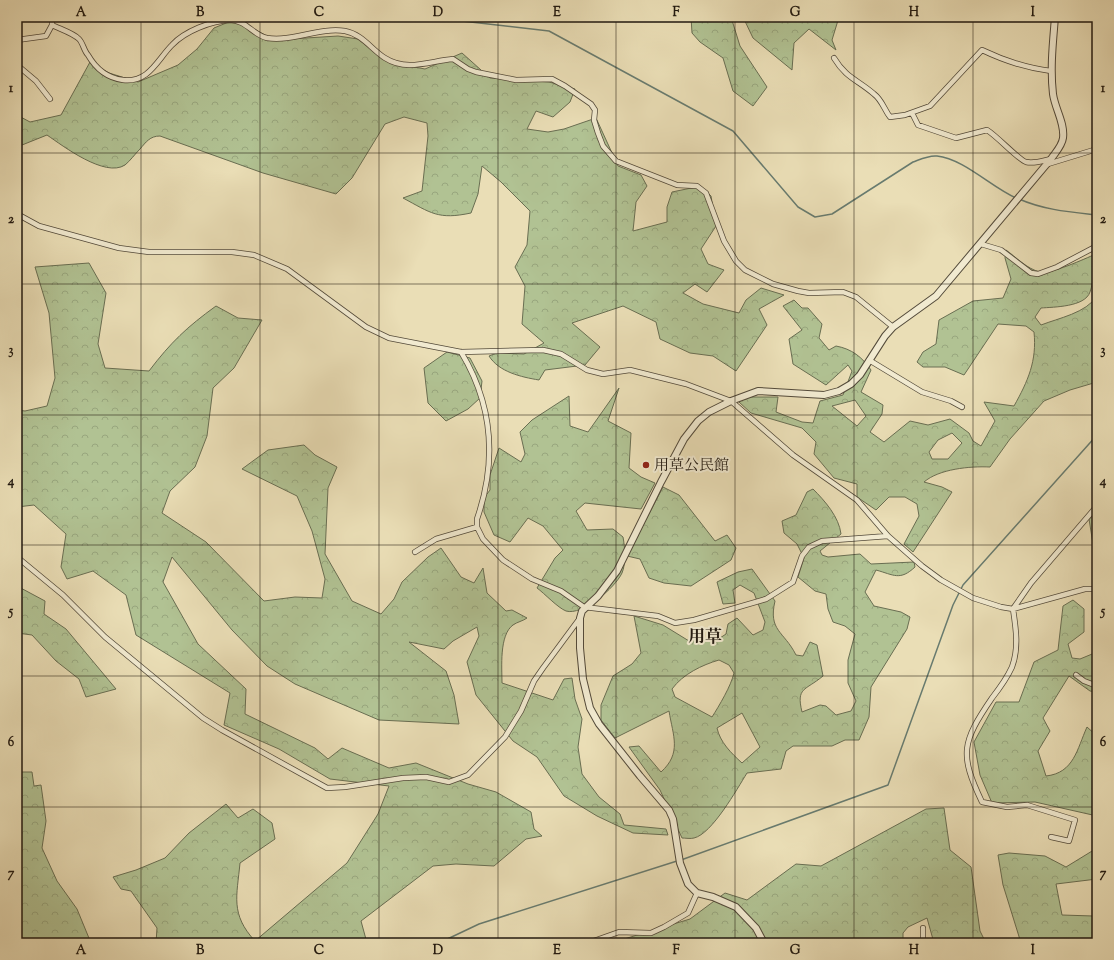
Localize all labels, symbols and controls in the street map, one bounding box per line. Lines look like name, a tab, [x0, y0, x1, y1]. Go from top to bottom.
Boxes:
text: A	[76, 4, 87, 22]
text: B	[196, 4, 205, 22]
text: C	[314, 4, 324, 22]
text: D	[433, 4, 443, 22]
text: E	[553, 4, 561, 22]
text: F	[672, 4, 680, 22]
text: G	[790, 4, 801, 22]
text: H	[909, 4, 920, 22]
text: I	[1031, 4, 1036, 22]
text: 1	[9, 80, 14, 98]
text: 1	[1101, 80, 1106, 98]
text: 2	[8, 211, 15, 229]
text: 2	[1100, 211, 1107, 229]
text: 3	[8, 342, 14, 360]
text: 3	[1100, 342, 1106, 360]
place label: 用草公民館	[654, 456, 729, 477]
marker: 用草公民館	[641, 460, 651, 470]
text: 4	[7, 473, 15, 491]
text: 4	[1099, 473, 1107, 491]
text: 5	[8, 603, 14, 621]
text: 5	[1100, 603, 1106, 621]
district label: 用草	[688, 626, 722, 650]
text: 6	[8, 734, 15, 752]
text: 6	[1100, 734, 1107, 752]
text: 7	[8, 865, 15, 883]
text: 7	[1100, 865, 1107, 883]
text: A	[76, 942, 87, 960]
text: B	[196, 942, 205, 960]
text: C	[314, 942, 324, 960]
text: D	[433, 942, 443, 960]
text: E	[553, 942, 561, 960]
text: F	[672, 942, 680, 960]
text: G	[790, 942, 801, 960]
text: H	[909, 942, 920, 960]
text: I	[1031, 942, 1036, 960]

